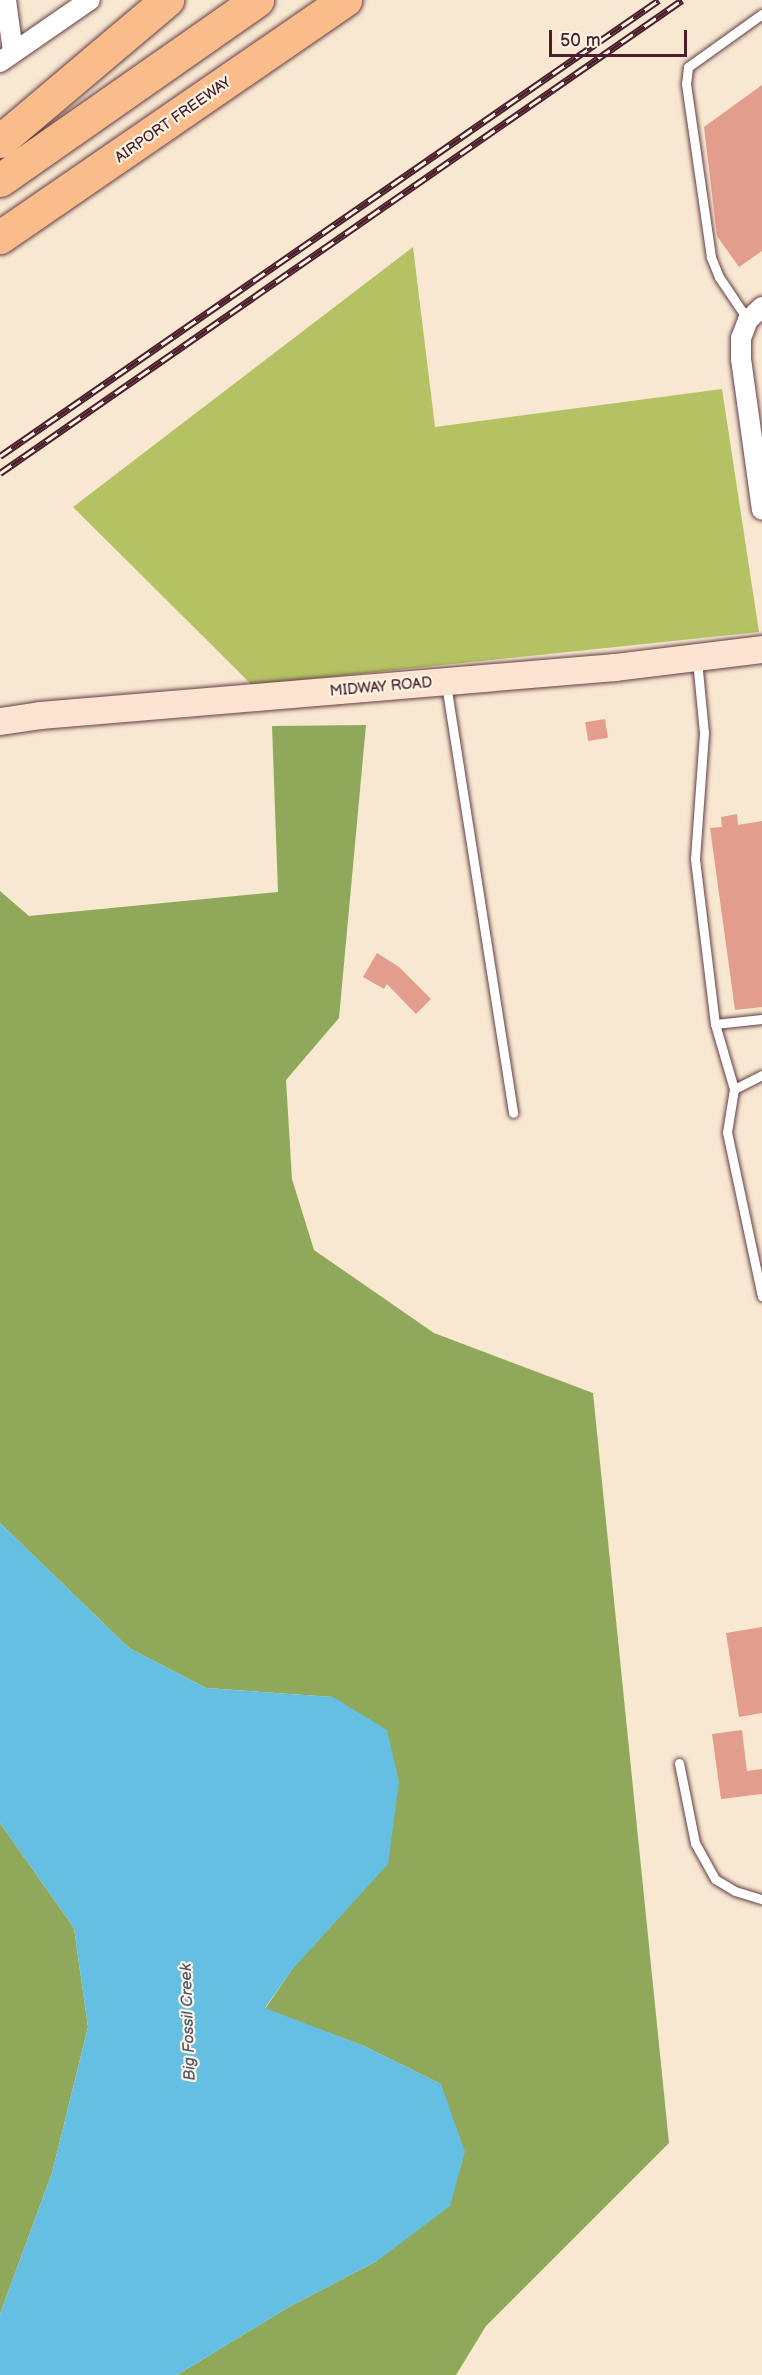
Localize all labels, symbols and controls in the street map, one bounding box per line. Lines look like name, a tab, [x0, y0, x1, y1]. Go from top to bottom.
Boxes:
scale bar	[552, 18, 690, 56]
text: 50 m	[560, 30, 601, 51]
street label: AIRPORT FREEWAY	[112, 73, 234, 167]
street label: MIDWAY ROAD	[329, 674, 433, 700]
water label: Big Fossil Creek	[177, 1963, 201, 2081]

